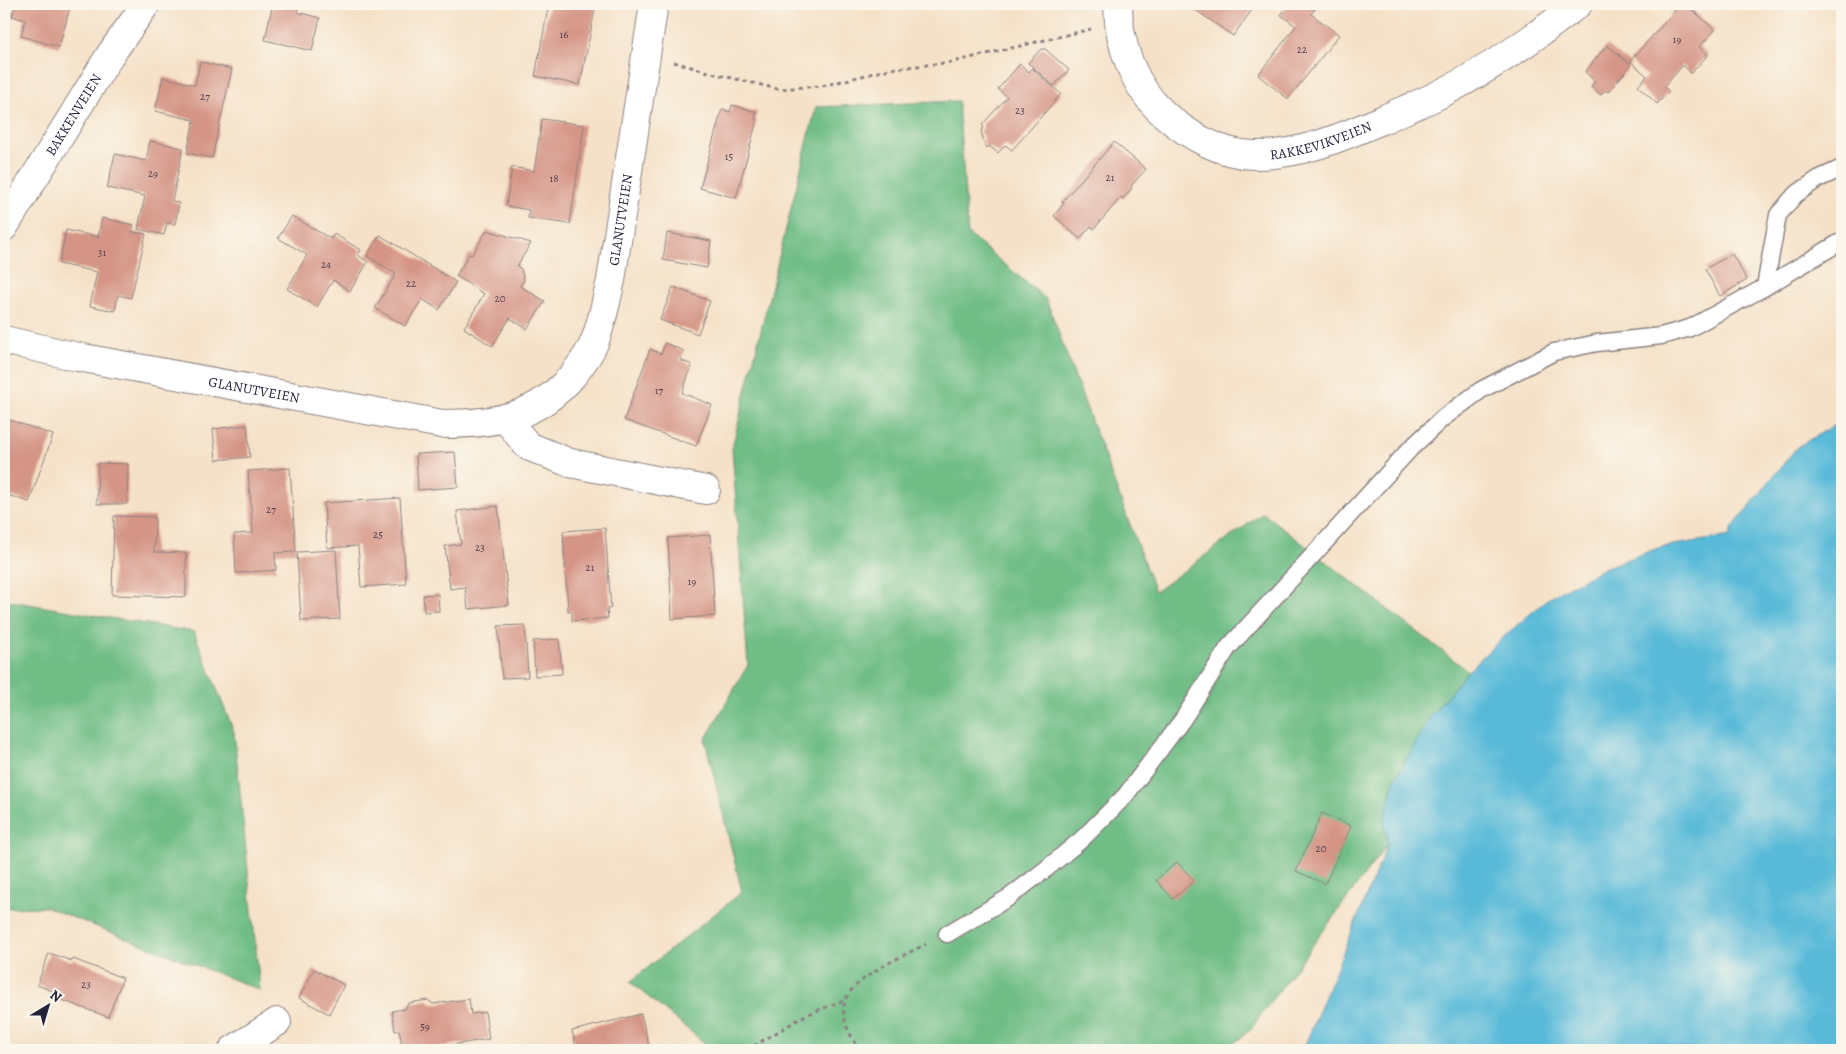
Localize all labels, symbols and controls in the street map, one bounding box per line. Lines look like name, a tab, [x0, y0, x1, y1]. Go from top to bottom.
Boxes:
house number: 16	[560, 27, 568, 42]
house number: 19	[1673, 32, 1681, 47]
house number: 22	[1297, 42, 1307, 57]
street label: BAKKENVEIEN	[41, 70, 106, 159]
house number: 27	[200, 89, 210, 104]
house number: 23	[1015, 103, 1025, 118]
street label: RAKKEVIKVEIEN	[1269, 117, 1374, 164]
house number: 15	[725, 149, 734, 164]
house number: 29	[148, 166, 158, 181]
house number: 21	[1106, 170, 1115, 185]
house number: 18	[549, 171, 559, 186]
street label: GLANUTVEIEN	[604, 173, 637, 267]
house number: 31	[98, 245, 106, 260]
house number: 24	[321, 257, 331, 272]
house number: 22	[406, 276, 416, 291]
house number: 20	[494, 291, 506, 306]
street label: GLANUTVEIEN	[207, 372, 301, 408]
house number: 17	[655, 383, 664, 398]
house number: 27	[266, 502, 276, 517]
house number: 25	[373, 527, 383, 542]
house number: 23	[475, 540, 485, 555]
house number: 21	[586, 560, 595, 575]
house number: 19	[688, 574, 696, 589]
house number: 20	[1315, 841, 1327, 856]
house number: 23	[81, 977, 91, 992]
north arrow	[22, 982, 72, 1032]
text: N	[46, 986, 66, 1007]
house number: 59	[420, 1019, 430, 1034]

